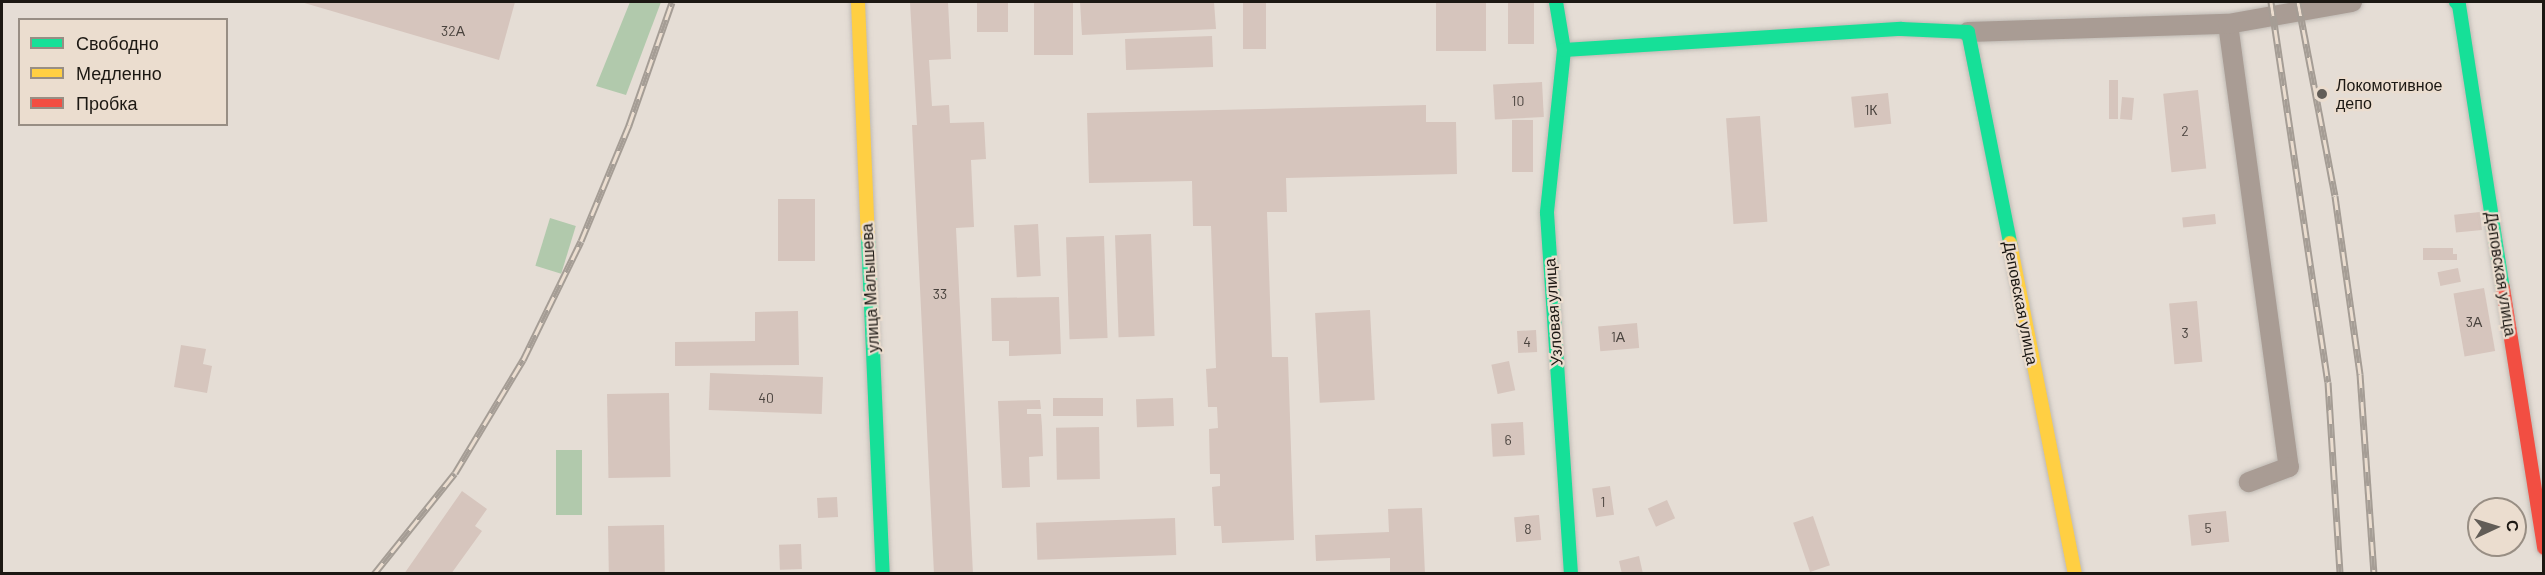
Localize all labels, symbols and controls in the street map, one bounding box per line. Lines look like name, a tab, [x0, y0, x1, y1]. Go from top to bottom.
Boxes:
legend	[18, 18, 228, 126]
house number: 32А	[441, 23, 465, 39]
text: Свободно	[76, 32, 159, 54]
text: Медленно	[76, 62, 162, 84]
place label: Локомотивное депо	[2336, 75, 2442, 113]
marker: Локомотивное депо	[2313, 85, 2331, 103]
text: Пробка	[76, 92, 138, 114]
house number: 10	[1512, 93, 1524, 109]
house number: 1К	[1864, 102, 1878, 118]
house number: 2	[2181, 123, 2189, 139]
street label: Деповская улица	[2482, 210, 2520, 338]
street label: улица Малышева	[857, 223, 883, 353]
street label: Деповская улица	[2000, 239, 2042, 367]
street label: Узловая улица	[1540, 258, 1566, 366]
house number: 33	[933, 286, 947, 302]
house number: 3А	[2466, 314, 2482, 330]
house number: 3	[2181, 325, 2189, 341]
house number: 1А	[1611, 329, 1625, 345]
house number: 4	[1523, 334, 1531, 350]
house number: 40	[758, 390, 774, 406]
house number: 6	[1504, 432, 1512, 448]
house number: 1	[1601, 494, 1605, 510]
north arrow	[2467, 497, 2527, 557]
text: С	[2504, 519, 2523, 532]
house number: 5	[2204, 520, 2212, 536]
house number: 8	[1524, 521, 1532, 537]

